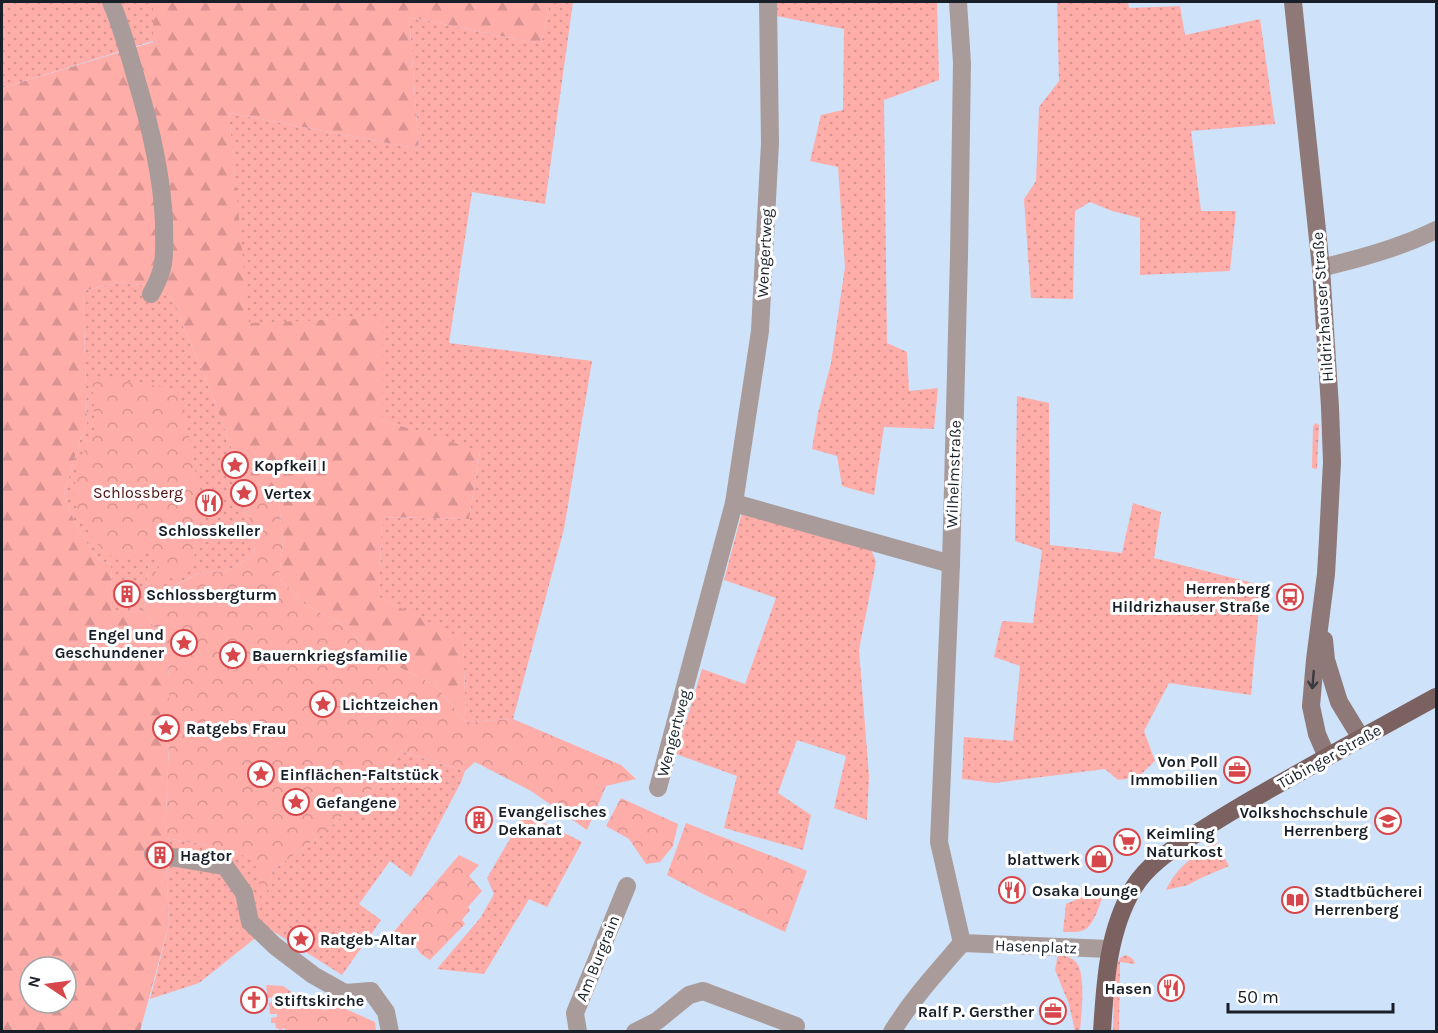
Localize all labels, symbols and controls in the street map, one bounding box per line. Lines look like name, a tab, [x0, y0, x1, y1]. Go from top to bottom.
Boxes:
street label: Wengertweg	[753, 208, 776, 298]
street label: Hildrizhauser Straße	[1308, 231, 1337, 383]
street label: Wilhelmstraße	[942, 420, 965, 528]
place icon: Kopfkeil I	[220, 450, 250, 480]
place label: Kopfkeil I	[254, 456, 326, 475]
place icon: Vertex	[229, 478, 259, 508]
park label: Schlossberg	[93, 483, 183, 502]
place label: Vertex	[264, 484, 312, 503]
restaurant icon: Schlosskeller	[194, 488, 224, 518]
place label: Schlosskeller	[158, 521, 261, 540]
building icon: Schlossbergturm	[112, 579, 142, 609]
place label: Herrenberg Hildrizhauser Straße	[1112, 579, 1270, 616]
bus stop icon: Herrenberg Hildrizhauser Straße	[1275, 582, 1305, 612]
place label: Schlossbergturm	[146, 585, 277, 604]
place label: Engel und Geschundener	[55, 625, 165, 662]
place icon: Engel und Geschundener	[169, 628, 199, 658]
place icon: Bauernkriegsfamilie	[218, 640, 248, 670]
place label: Bauernkriegsfamilie	[252, 646, 408, 665]
one-way arrow	[1307, 670, 1318, 690]
street label: Wengertweg	[653, 687, 694, 779]
place icon: Lichtzeichen	[308, 689, 338, 719]
place label: Lichtzeichen	[342, 695, 438, 714]
place icon: Ratgebs Frau	[151, 713, 181, 743]
place label: Ratgebs Frau	[186, 719, 287, 738]
street label: Tübinger Straße	[1274, 720, 1384, 793]
place label: Von Poll Immobilien	[1130, 752, 1218, 789]
office icon: Von Poll Immobilien	[1222, 755, 1252, 785]
place icon: Einflächen-Faltstück	[246, 759, 276, 789]
place label: Einflächen-Faltstück	[280, 765, 440, 784]
place icon: Gefangene	[281, 787, 311, 817]
place label: Gefangene	[316, 793, 397, 812]
place label: Evangelisches Dekanat	[498, 802, 607, 839]
place label: Volkshochschule Herrenberg	[1239, 803, 1368, 840]
building icon: Evangelisches Dekanat	[464, 805, 494, 835]
school or university icon: Volkshochschule Herrenberg	[1373, 806, 1403, 836]
place label: Keimling Naturkost	[1146, 824, 1223, 861]
supermarket icon: Keimling Naturkost	[1112, 827, 1142, 857]
building icon: Hagtor	[145, 840, 175, 870]
shop icon: blattwerk	[1084, 844, 1114, 874]
place label: Hagtor	[180, 846, 232, 865]
place label: blattwerk	[1007, 850, 1081, 869]
restaurant icon: Osaka Lounge	[997, 875, 1027, 905]
place label: Osaka Lounge	[1032, 881, 1138, 900]
place label: Stadtbücherei Herrenberg	[1314, 882, 1423, 919]
library icon: Stadtbücherei Herrenberg	[1280, 885, 1310, 915]
street label: Am Burgrain	[572, 912, 623, 1004]
place icon: Ratgeb-Altar	[286, 924, 316, 954]
place label: Ratgeb-Altar	[320, 930, 417, 949]
street label: Hasenplatz	[995, 936, 1077, 957]
north arrow	[18, 955, 78, 1015]
restaurant icon: Hasen	[1156, 973, 1186, 1003]
text: N	[23, 974, 44, 989]
scale bar	[1228, 976, 1393, 1014]
place label: Hasen	[1104, 979, 1152, 998]
church icon: Stiftskirche	[239, 985, 269, 1015]
text: 50 m	[1237, 986, 1279, 1008]
place label: Stiftskirche	[274, 991, 364, 1010]
office icon: Ralf P. Gersther	[1038, 996, 1068, 1026]
place label: Ralf P. Gersther	[918, 1002, 1035, 1021]

